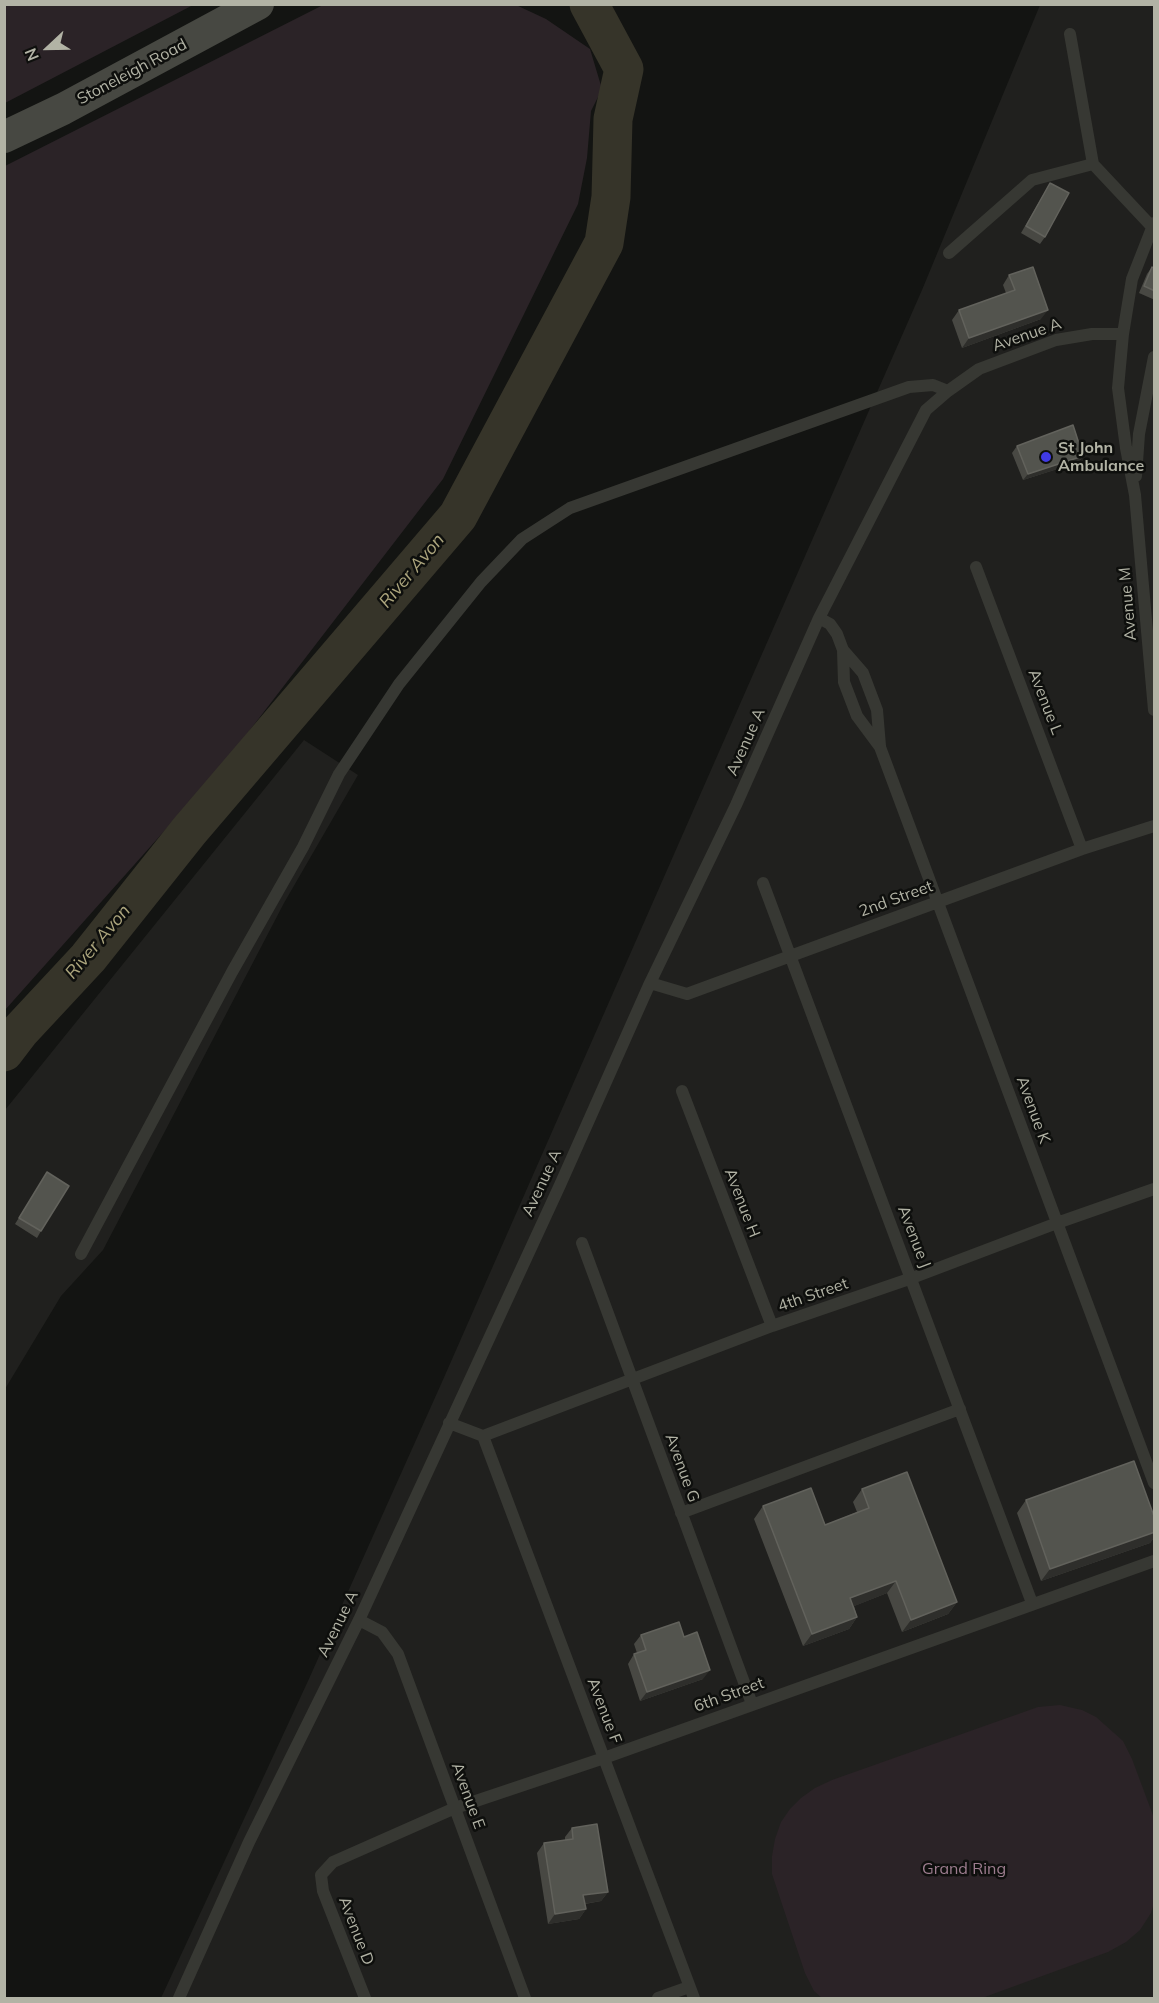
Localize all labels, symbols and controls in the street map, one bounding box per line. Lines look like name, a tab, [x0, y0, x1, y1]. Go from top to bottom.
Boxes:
north arrow	[18, 18, 78, 78]
street label: Stoneleigh Road	[74, 35, 190, 109]
text: N	[20, 45, 43, 64]
street label: Avenue A	[990, 314, 1064, 356]
place label: St John Ambulance	[1058, 438, 1144, 476]
marker: St John Ambulance	[1039, 450, 1053, 464]
water label: River Avon	[375, 530, 449, 612]
street label: Avenue M	[1115, 566, 1141, 642]
street label: Avenue L	[1024, 667, 1066, 737]
street label: Avenue A	[723, 705, 769, 779]
street label: 2nd Street	[857, 877, 935, 921]
water label: River Avon	[61, 901, 135, 983]
street label: Avenue K	[1012, 1074, 1054, 1146]
street label: Avenue A	[518, 1146, 566, 1220]
street label: Avenue H	[720, 1166, 764, 1240]
street label: Avenue J	[893, 1203, 935, 1271]
street label: 4th Street	[775, 1274, 851, 1316]
street label: Avenue G	[661, 1431, 703, 1505]
street label: Avenue A	[314, 1588, 362, 1660]
street label: 6th Street	[691, 1673, 767, 1717]
street label: Avenue F	[583, 1675, 625, 1747]
street label: Avenue E	[447, 1760, 489, 1832]
park label: Grand Ring	[922, 1859, 1006, 1879]
street label: Avenue D	[334, 1894, 378, 1968]

